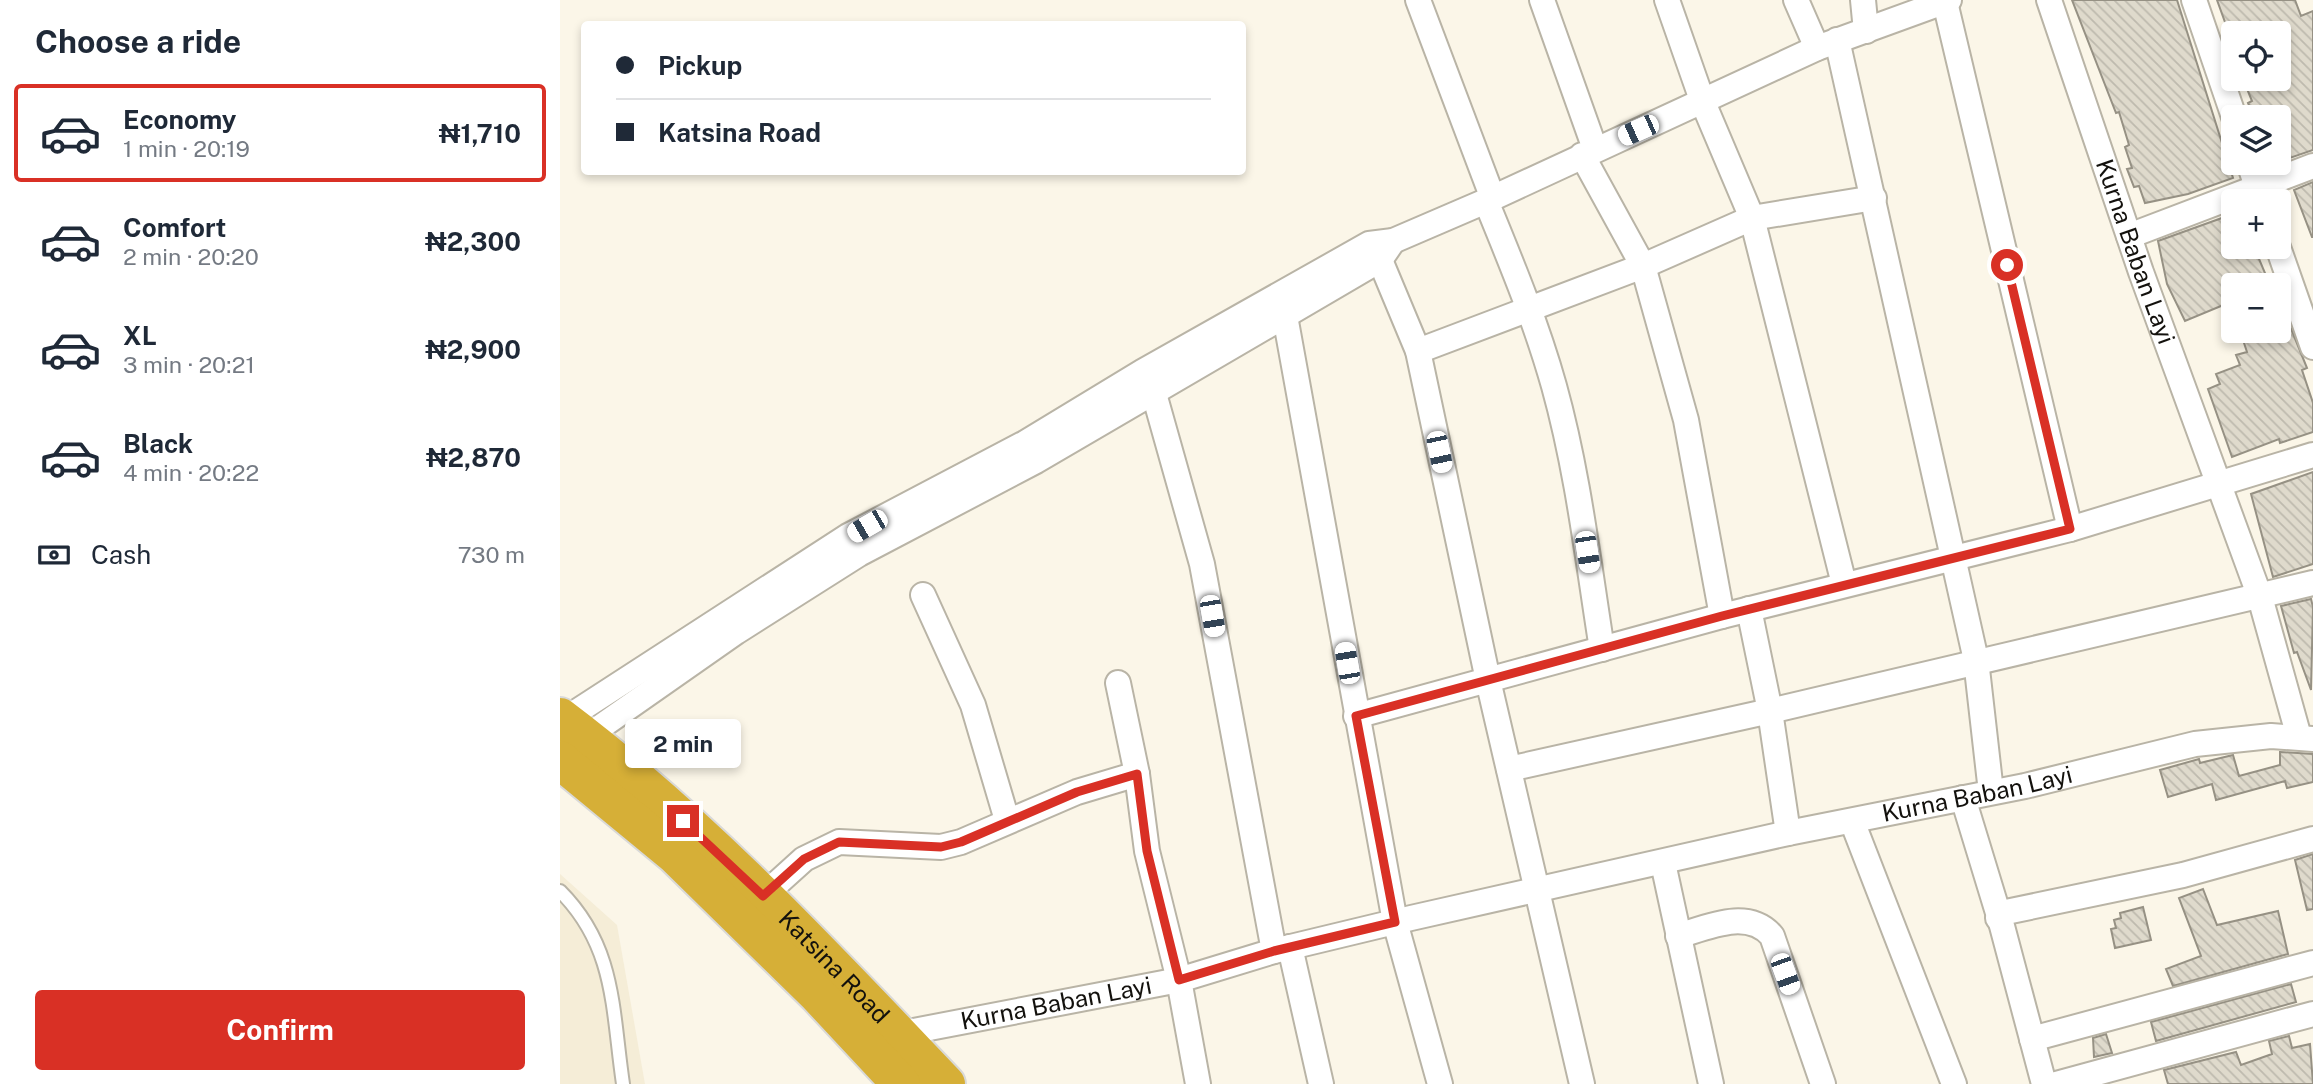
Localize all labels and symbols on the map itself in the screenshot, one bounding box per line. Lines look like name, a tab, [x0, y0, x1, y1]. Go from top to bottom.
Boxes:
car	[1615, 112, 1662, 148]
street label: Kurna Baban Layi	[2091, 155, 2181, 348]
route start	[1991, 249, 2023, 281]
car	[1425, 429, 1454, 475]
car	[844, 506, 891, 546]
car	[1574, 530, 1601, 574]
car	[1199, 593, 1226, 639]
car	[1334, 640, 1361, 686]
callout: 2 min	[625, 720, 741, 768]
street label: Kurna Baban Layi	[1880, 760, 2075, 827]
route end	[667, 805, 699, 837]
street label: Katsina Road	[773, 904, 895, 1028]
car	[1768, 951, 1803, 997]
street label: Kurna Baban Layi	[958, 971, 1154, 1035]

